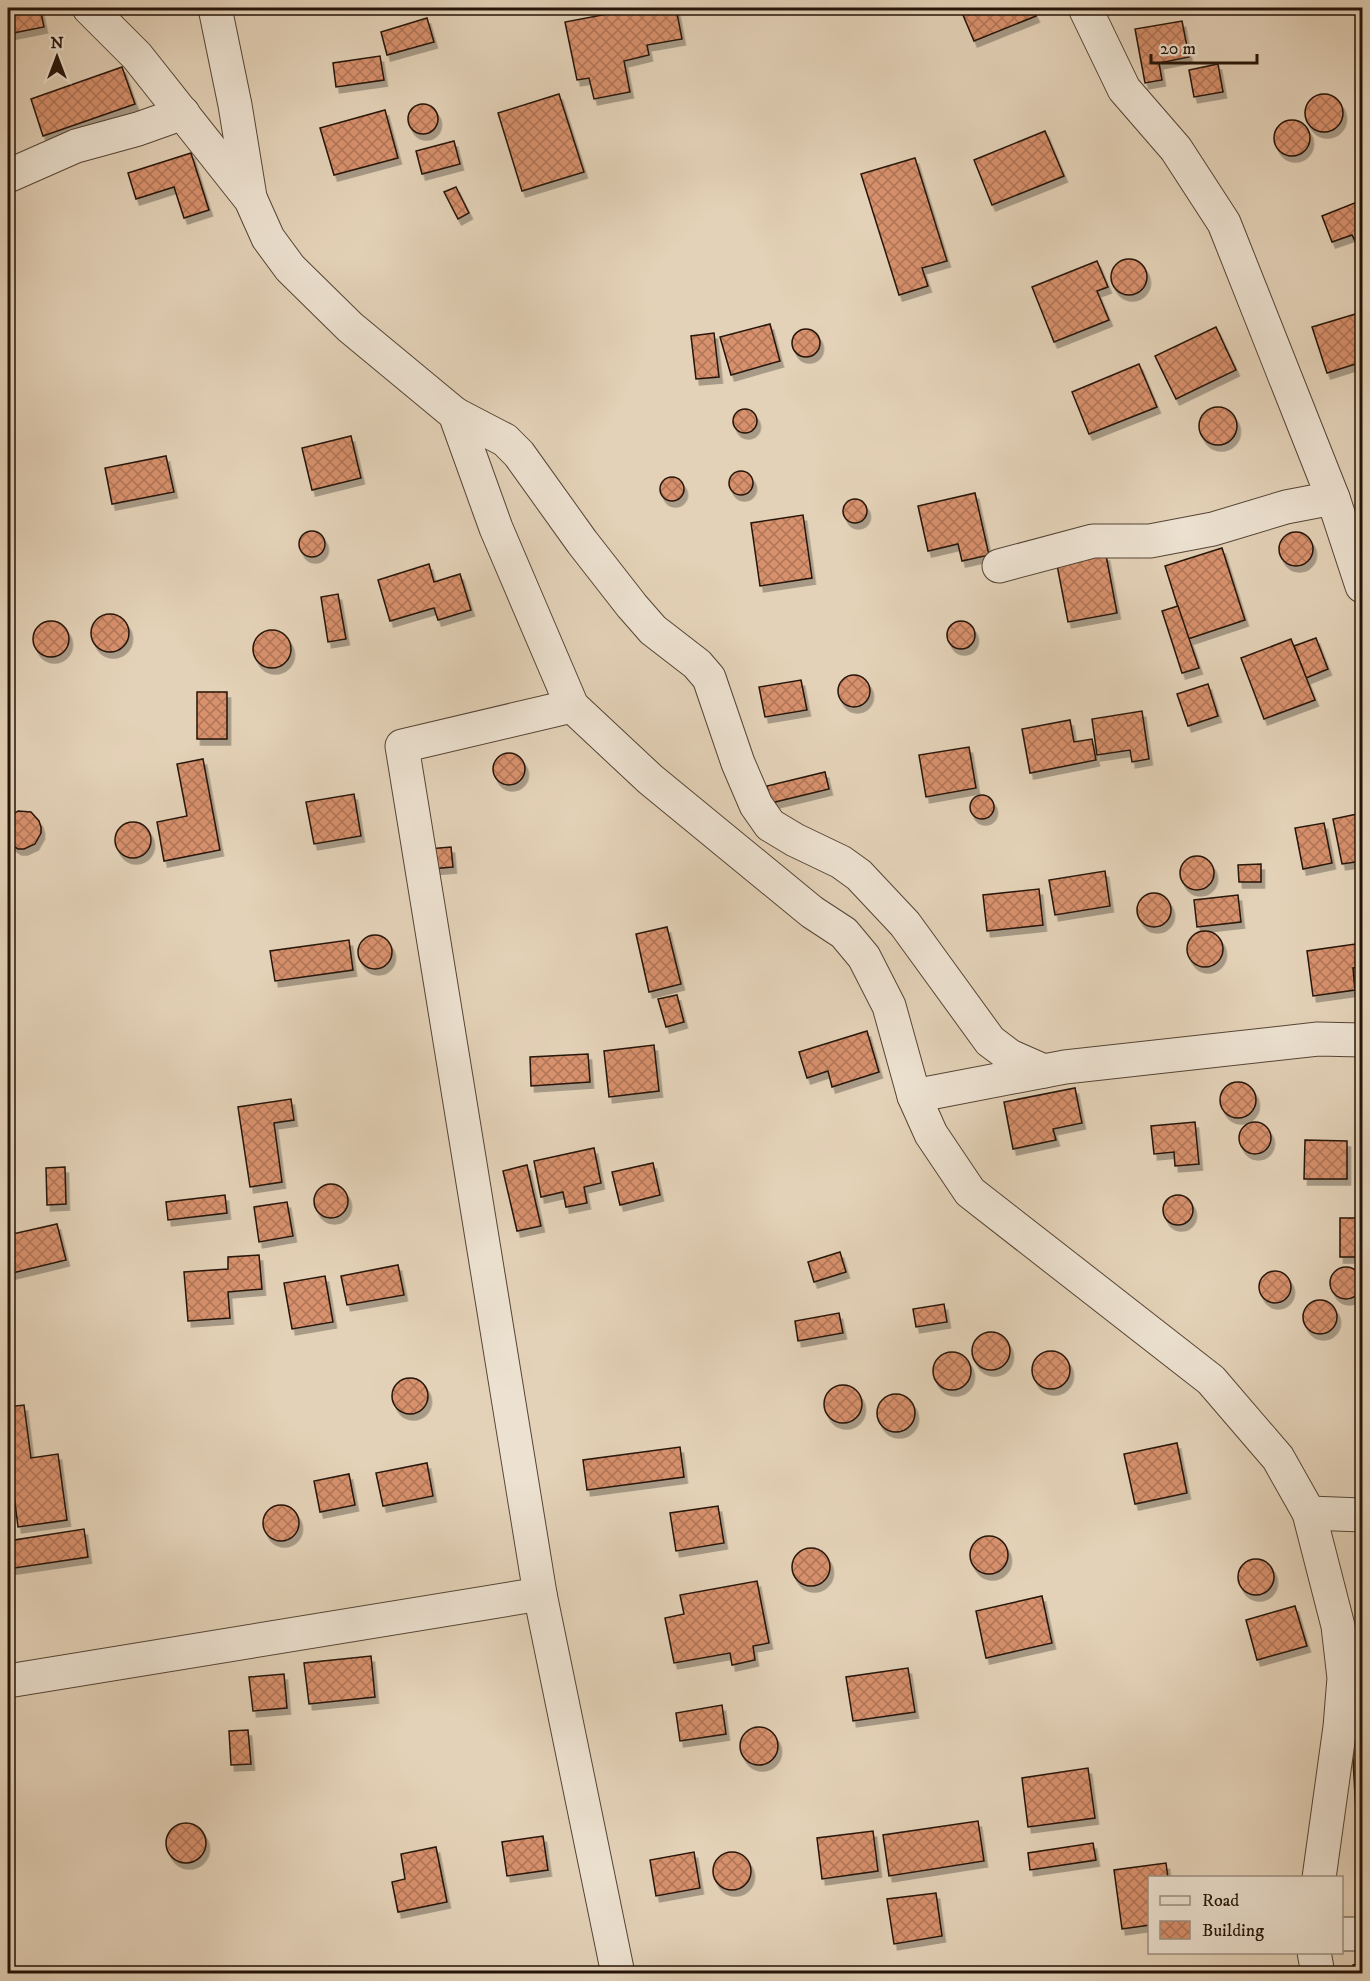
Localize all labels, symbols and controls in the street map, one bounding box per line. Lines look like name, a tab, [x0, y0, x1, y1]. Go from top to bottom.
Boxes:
north arrow	[27, 27, 87, 87]
scale bar	[1151, 27, 1258, 65]
text: N	[50, 33, 64, 53]
text: 20 m	[1160, 38, 1196, 60]
legend	[1148, 1876, 1343, 1954]
text: Road	[1202, 1890, 1239, 1912]
text: Building	[1202, 1920, 1264, 1942]

